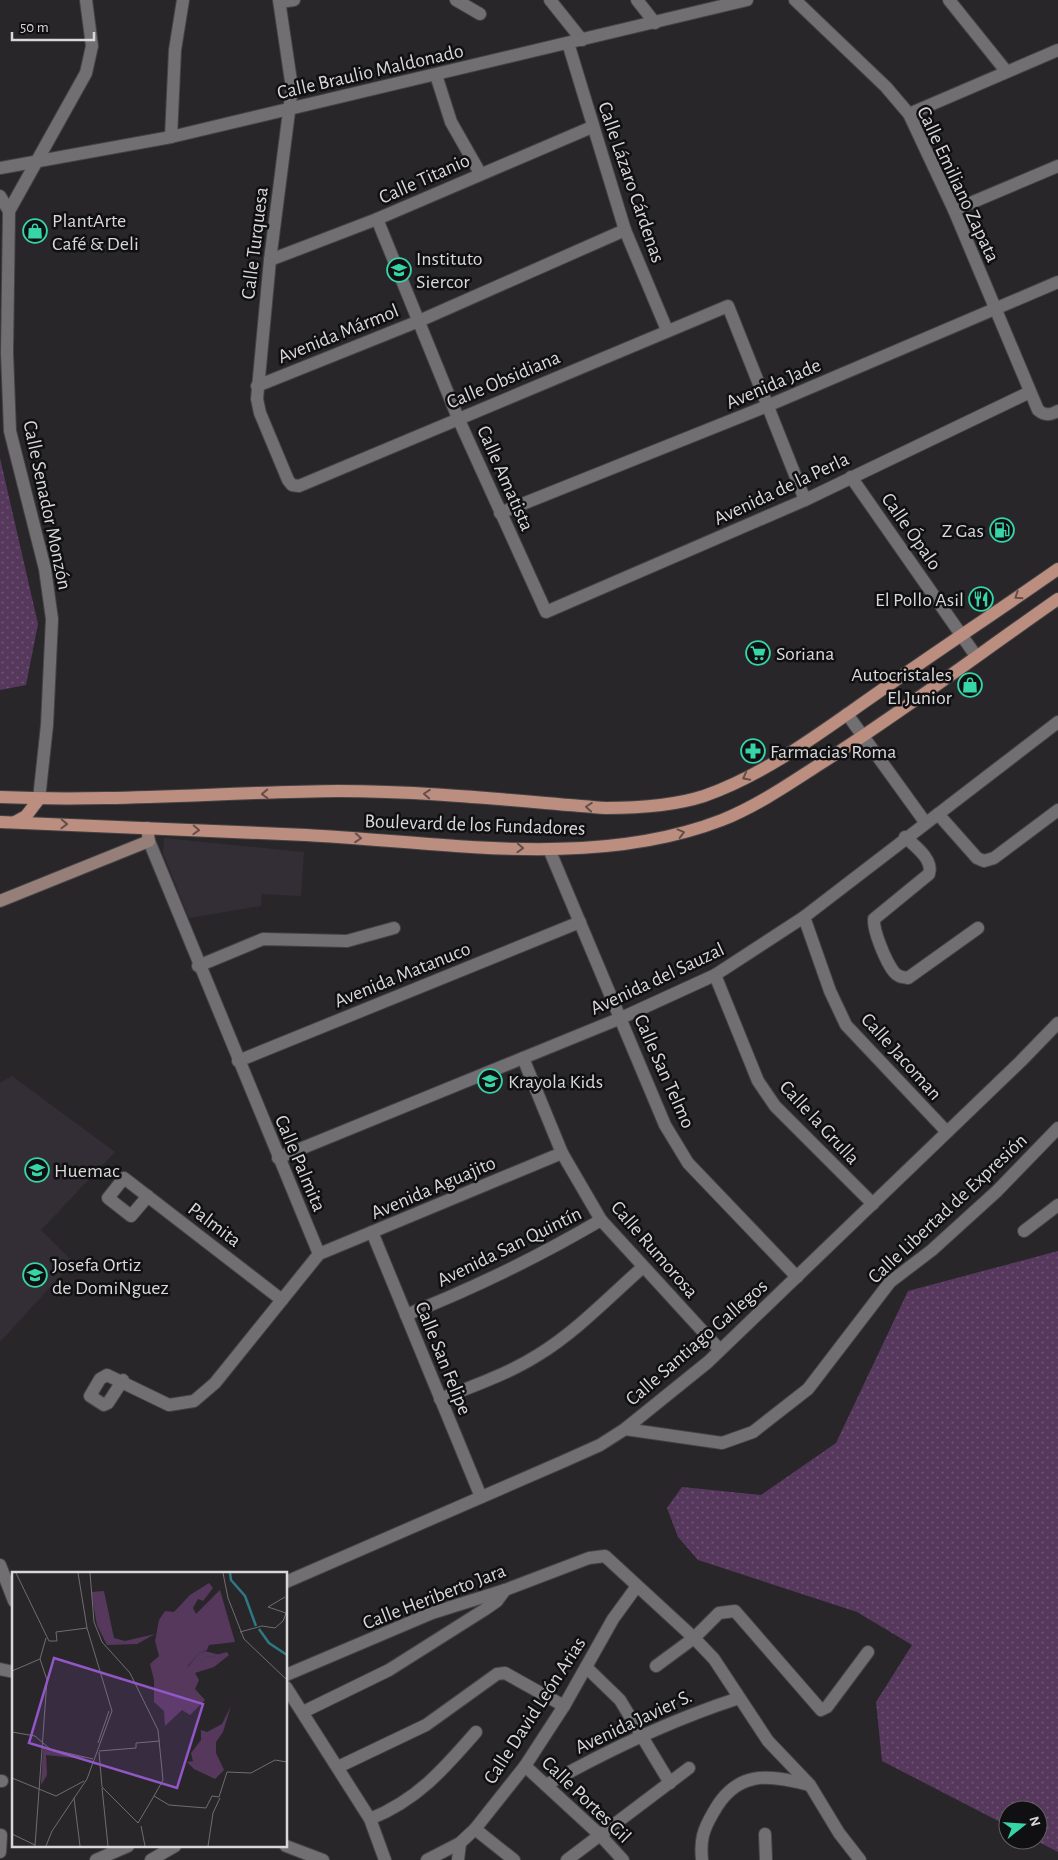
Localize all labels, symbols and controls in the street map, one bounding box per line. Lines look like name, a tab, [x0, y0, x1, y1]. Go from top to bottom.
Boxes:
scale bar	[12, 10, 95, 42]
text: 50 m	[20, 20, 49, 35]
street label: Calle Braulio Maldonado	[275, 41, 465, 103]
street label: Calle Lázaro Cárdenas	[594, 99, 668, 265]
street label: Calle Emiliano Zapata	[913, 103, 1003, 265]
street label: Calle Titanio	[376, 150, 473, 208]
street label: Calle Turquesa	[238, 186, 272, 300]
place label: PlantArte Café & Deli	[52, 211, 139, 254]
shop icon: PlantArte Café & Deli	[22, 218, 48, 244]
place label: Instituto Siercor	[416, 249, 483, 292]
school or university icon: Instituto Siercor	[386, 257, 412, 283]
street label: Avenida Mármol	[275, 301, 402, 367]
street label: Calle Obsidiana	[444, 347, 563, 413]
street label: Avenida Jade	[723, 355, 824, 413]
street label: Calle Senador Monzón	[19, 419, 75, 592]
street label: Calle Amatista	[473, 423, 537, 534]
street label: Avenida de la Perla	[711, 449, 852, 529]
street label: Calle Ópalo	[877, 489, 946, 574]
fuel station icon: Z Gas	[989, 517, 1015, 543]
place label: Z Gas	[942, 521, 984, 541]
restaurant icon: El Pollo Asil	[968, 586, 994, 612]
place label: El Pollo Asil	[875, 590, 964, 610]
one-way arrow	[1014, 590, 1023, 600]
supermarket icon: Soriana	[745, 640, 771, 666]
place label: Soriana	[776, 644, 835, 664]
place label: Autocristales El Junior	[851, 665, 953, 708]
shop icon: Autocristales El Junior	[957, 672, 983, 698]
pharmacy icon: Farmacias Roma	[740, 738, 766, 764]
place label: Farmacias Roma	[770, 742, 897, 762]
one-way arrow	[742, 771, 751, 781]
one-way arrow	[260, 789, 268, 799]
one-way arrow	[423, 789, 431, 800]
one-way arrow	[585, 801, 593, 812]
street label: Boulevard de los Fundadores	[364, 811, 586, 839]
one-way arrow	[60, 819, 68, 830]
one-way arrow	[192, 825, 200, 836]
one-way arrow	[677, 828, 686, 839]
one-way arrow	[354, 833, 362, 844]
one-way arrow	[517, 843, 525, 854]
street label: Avenida Matanuco	[331, 939, 473, 1011]
street label: Avenida del Sauzal	[587, 939, 728, 1019]
street label: Calle Jacoman	[857, 1009, 945, 1104]
street label: Calle San Telmo	[630, 1012, 698, 1131]
school or university icon: Krayola Kids	[477, 1068, 503, 1094]
place label: Krayola Kids	[508, 1072, 603, 1092]
street label: Calle la Grulla	[776, 1077, 863, 1169]
street label: Calle Palmita	[271, 1112, 329, 1215]
street label: Calle Libertad de Expresión	[864, 1130, 1031, 1287]
street label: Avenida Aguajito	[368, 1153, 499, 1223]
school or university icon: Huemac	[24, 1157, 50, 1183]
place label: Huemac	[54, 1161, 120, 1181]
street label: Calle Rumorosa	[607, 1197, 702, 1302]
street label: Palmita	[184, 1199, 245, 1251]
street label: Avenida San Quintín	[434, 1203, 585, 1291]
place label: Josefa Ortiz de DomiNguez	[52, 1255, 169, 1298]
school or university icon: Josefa Ortiz de DomiNguez	[22, 1262, 48, 1288]
street label: Calle Santiago Gallegos	[622, 1276, 771, 1410]
street label: Calle San Felipe	[411, 1299, 475, 1418]
street label: Calle Heriberto Jara	[360, 1560, 509, 1633]
inset map	[12, 1572, 288, 1848]
street label: Calle David León Arias	[480, 1634, 590, 1788]
street label: Avenida Javier S.	[572, 1686, 695, 1758]
street label: Calle Portes Gil	[538, 1752, 635, 1847]
north arrow	[998, 1800, 1048, 1850]
text: N	[1026, 1815, 1043, 1828]

